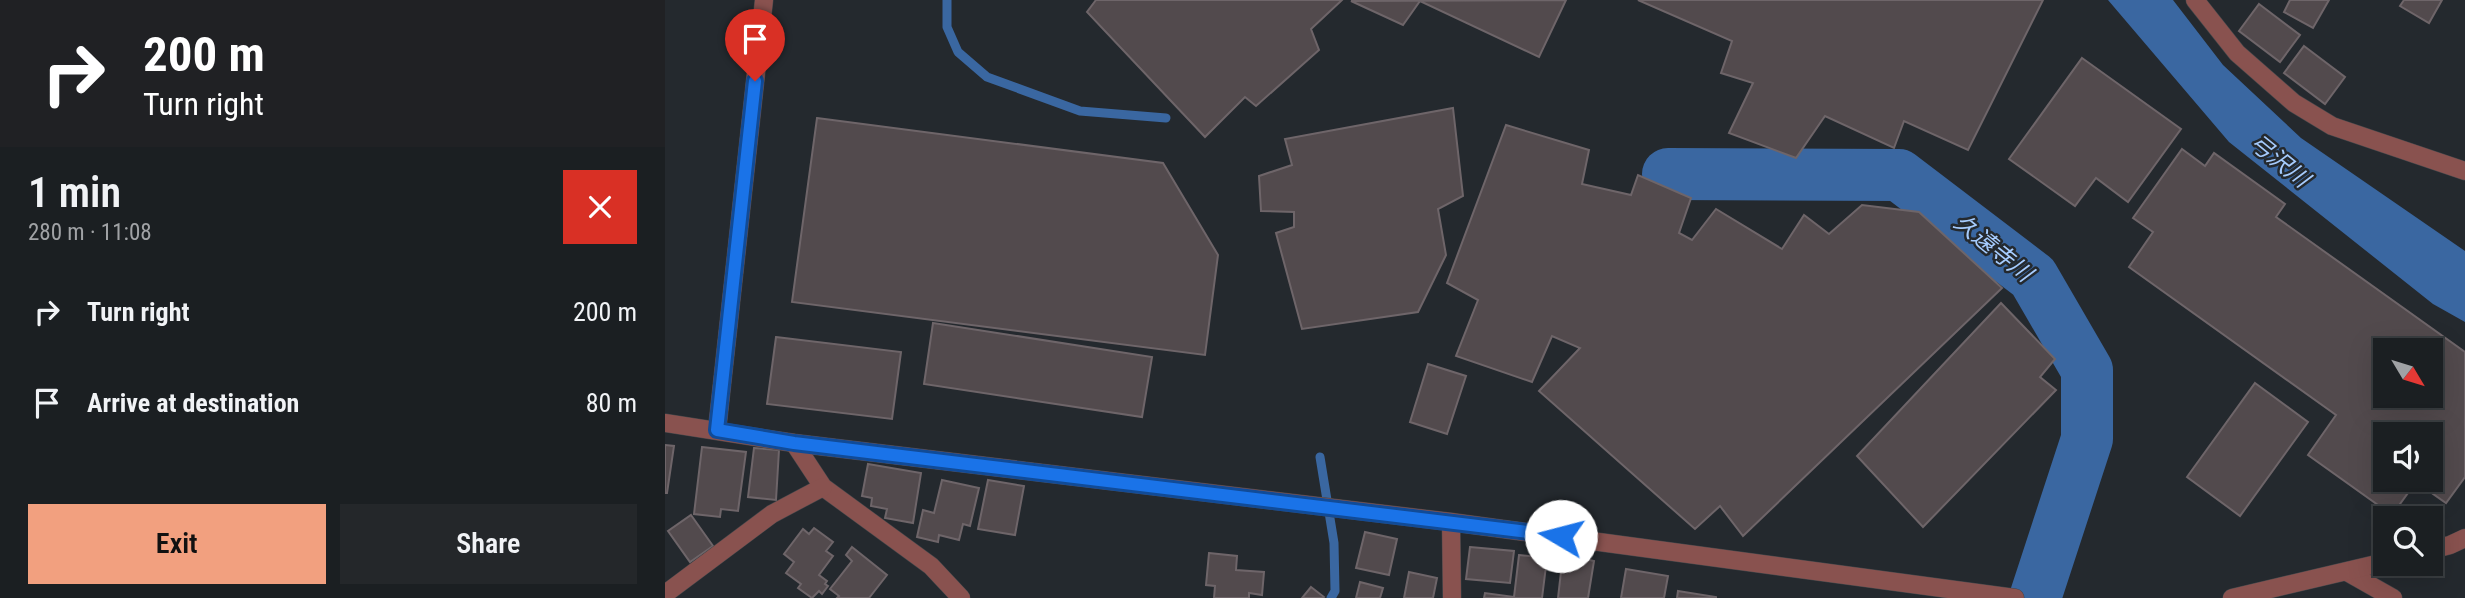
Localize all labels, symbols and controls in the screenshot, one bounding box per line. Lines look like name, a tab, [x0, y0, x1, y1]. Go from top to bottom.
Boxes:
pin	[725, 9, 785, 81]
icon: arrive	[736, 20, 774, 58]
text: 200 m	[143, 26, 265, 83]
icon: right	[28, 28, 119, 119]
text: Turn right	[143, 85, 264, 123]
water label: 弓沢川	[2244, 129, 2317, 195]
text: 1 min	[28, 168, 121, 217]
button: close	[563, 170, 637, 244]
water label: 久遠寺川	[1949, 209, 2040, 289]
text: 280 m · 11:08	[28, 219, 152, 246]
icon: right	[28, 293, 66, 331]
text: Turn right	[87, 297, 189, 327]
text: 200 m	[573, 297, 637, 327]
north arrow	[2373, 338, 2443, 408]
map controls	[2373, 338, 2443, 576]
icon: arrive	[28, 384, 66, 422]
text: Arrive at destination	[87, 388, 299, 418]
text: 80 m	[586, 388, 637, 418]
button: sound	[2373, 422, 2443, 492]
position arrow	[1524, 499, 1598, 573]
button: Exit	[28, 504, 326, 584]
button: Share	[340, 504, 637, 584]
button: search	[2373, 506, 2443, 576]

